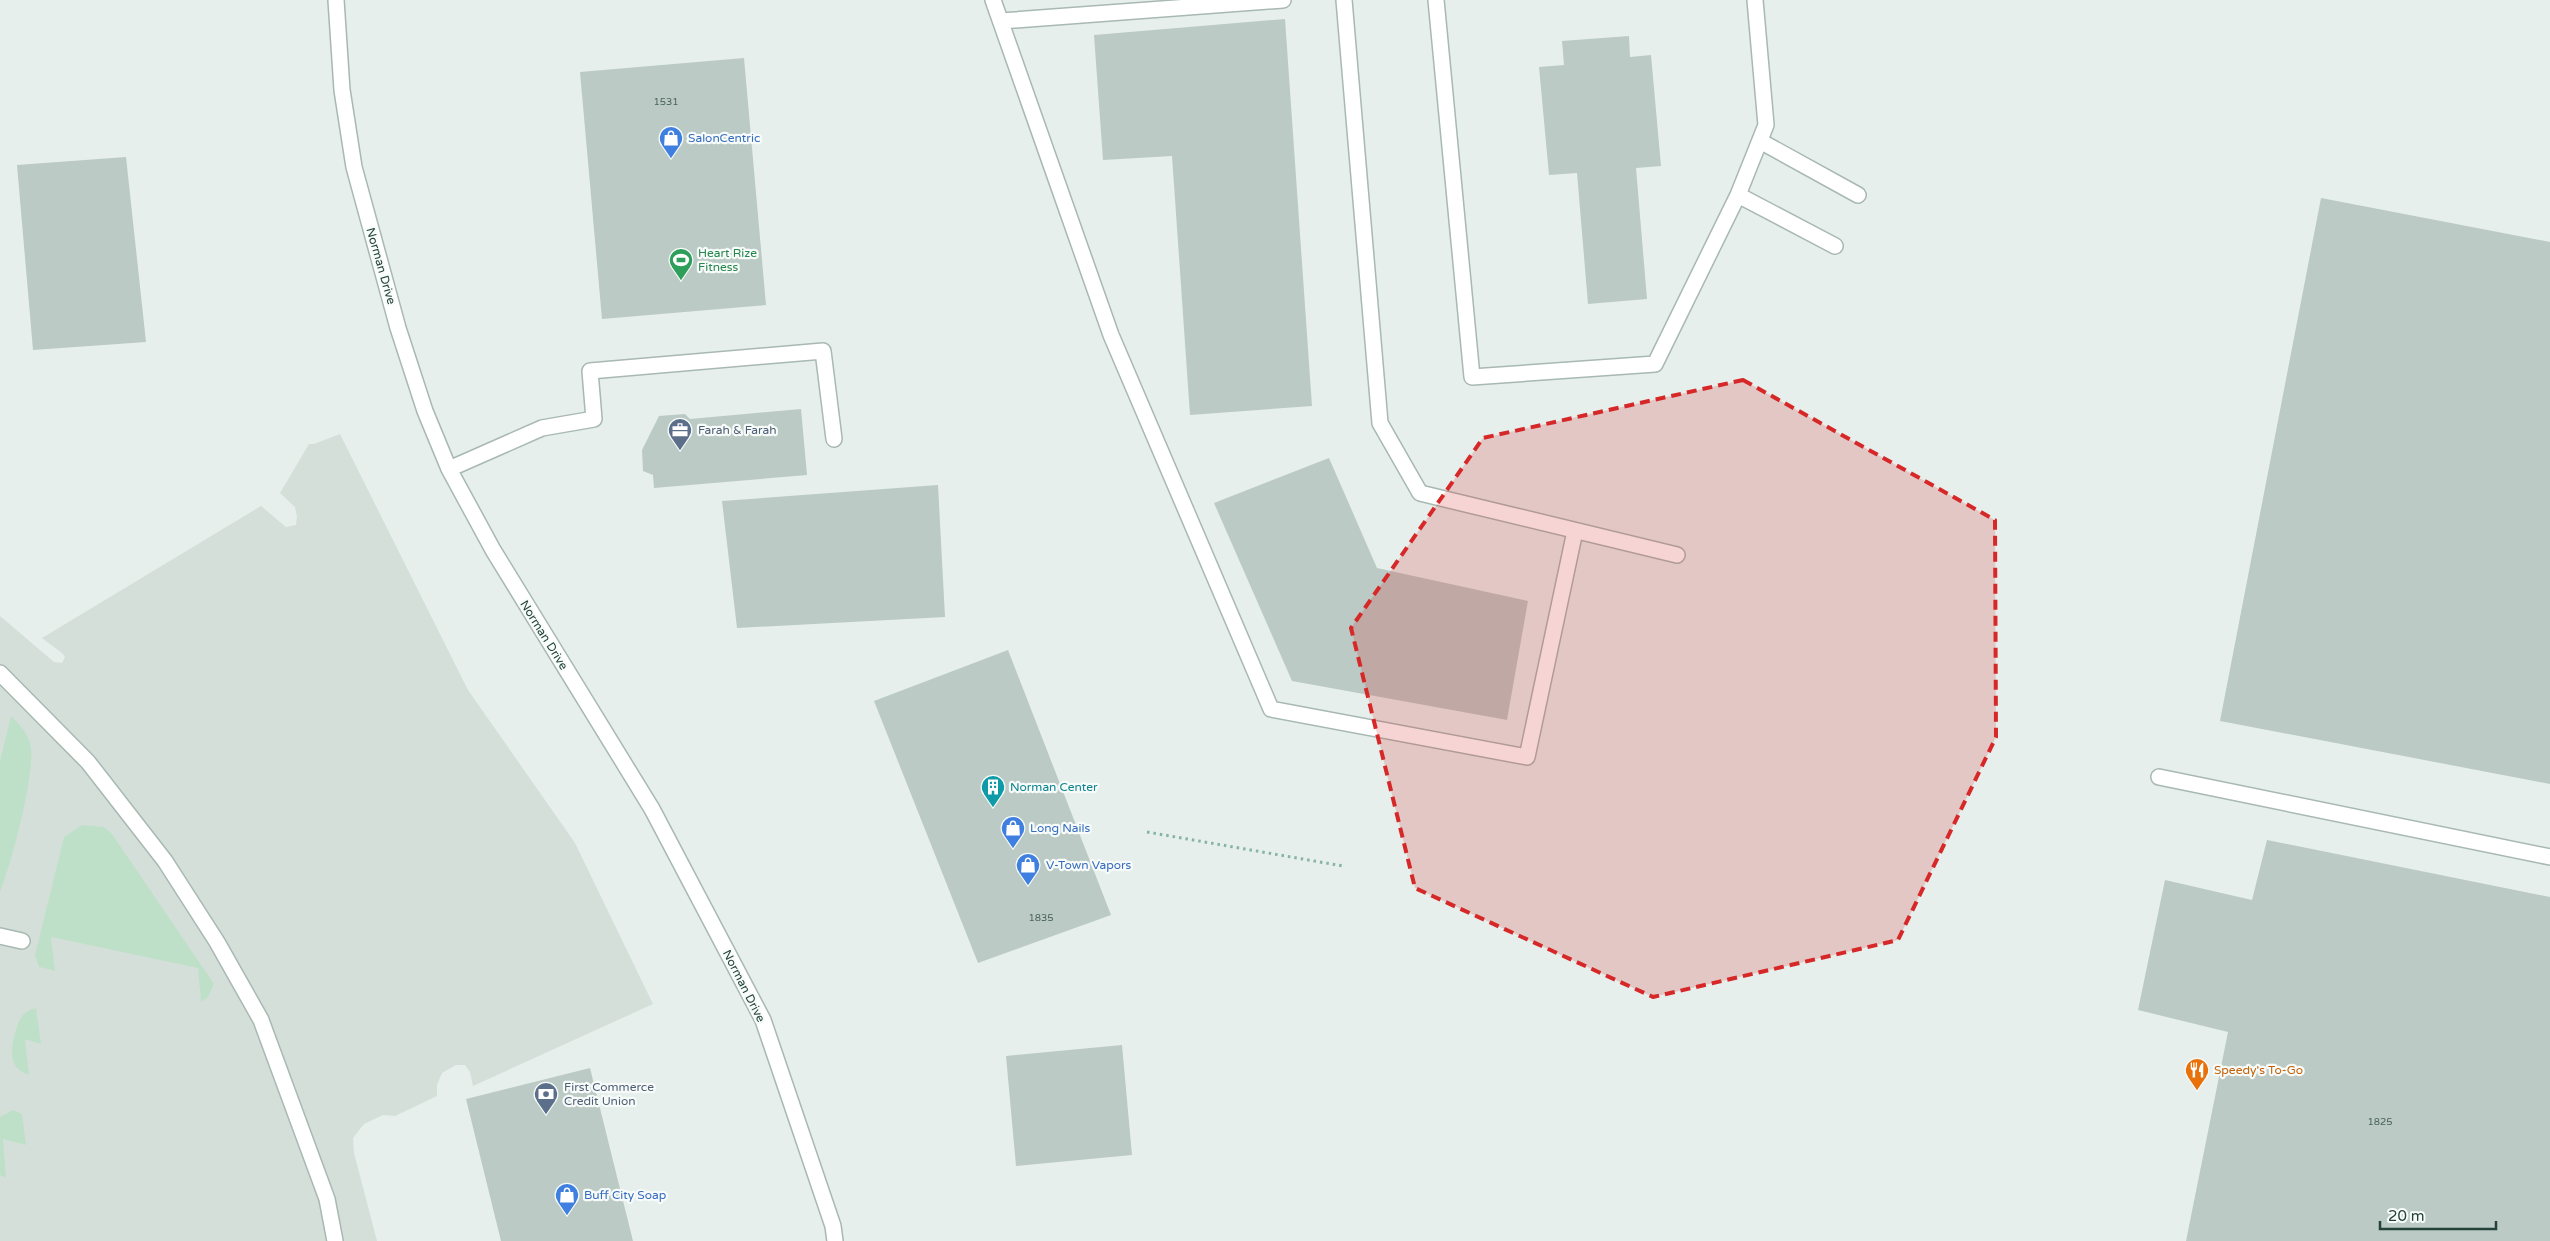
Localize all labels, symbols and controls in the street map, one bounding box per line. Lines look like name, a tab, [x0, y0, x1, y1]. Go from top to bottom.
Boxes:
house number: 1531	[653, 96, 679, 108]
shop icon: SalonCentric	[658, 125, 684, 159]
place label: SalonCentric	[688, 131, 760, 145]
street label: Norman Drive	[363, 226, 399, 306]
place label: Heart Rize Fitness	[698, 246, 757, 274]
sports icon: Heart Rize Fitness	[668, 247, 694, 281]
office icon: Farah & Farah	[667, 417, 693, 451]
place label: Farah & Farah	[698, 423, 777, 437]
street label: Norman Drive	[517, 598, 571, 672]
building icon: Norman Center	[980, 774, 1006, 808]
place label: Norman Center	[1010, 780, 1098, 794]
shop icon: Long Nails	[1000, 815, 1026, 849]
place label: Long Nails	[1030, 821, 1091, 835]
shop icon: V-Town Vapors	[1015, 852, 1041, 886]
place label: V-Town Vapors	[1046, 858, 1132, 872]
house number: 1835	[1028, 912, 1054, 924]
street label: Norman Drive	[720, 948, 768, 1025]
restaurant icon: Speedy's To-Go	[2184, 1057, 2210, 1091]
place label: Speedy's To-Go	[2214, 1063, 2303, 1077]
place label: First Commerce Credit Union	[564, 1080, 654, 1108]
bank icon: First Commerce Credit Union	[533, 1081, 559, 1115]
house number: 1825	[2367, 1116, 2393, 1128]
shop icon: Buff City Soap	[554, 1182, 580, 1216]
place label: Buff City Soap	[584, 1188, 666, 1202]
scale bar	[2380, 1198, 2496, 1230]
text: 20 m	[2388, 1207, 2425, 1225]

